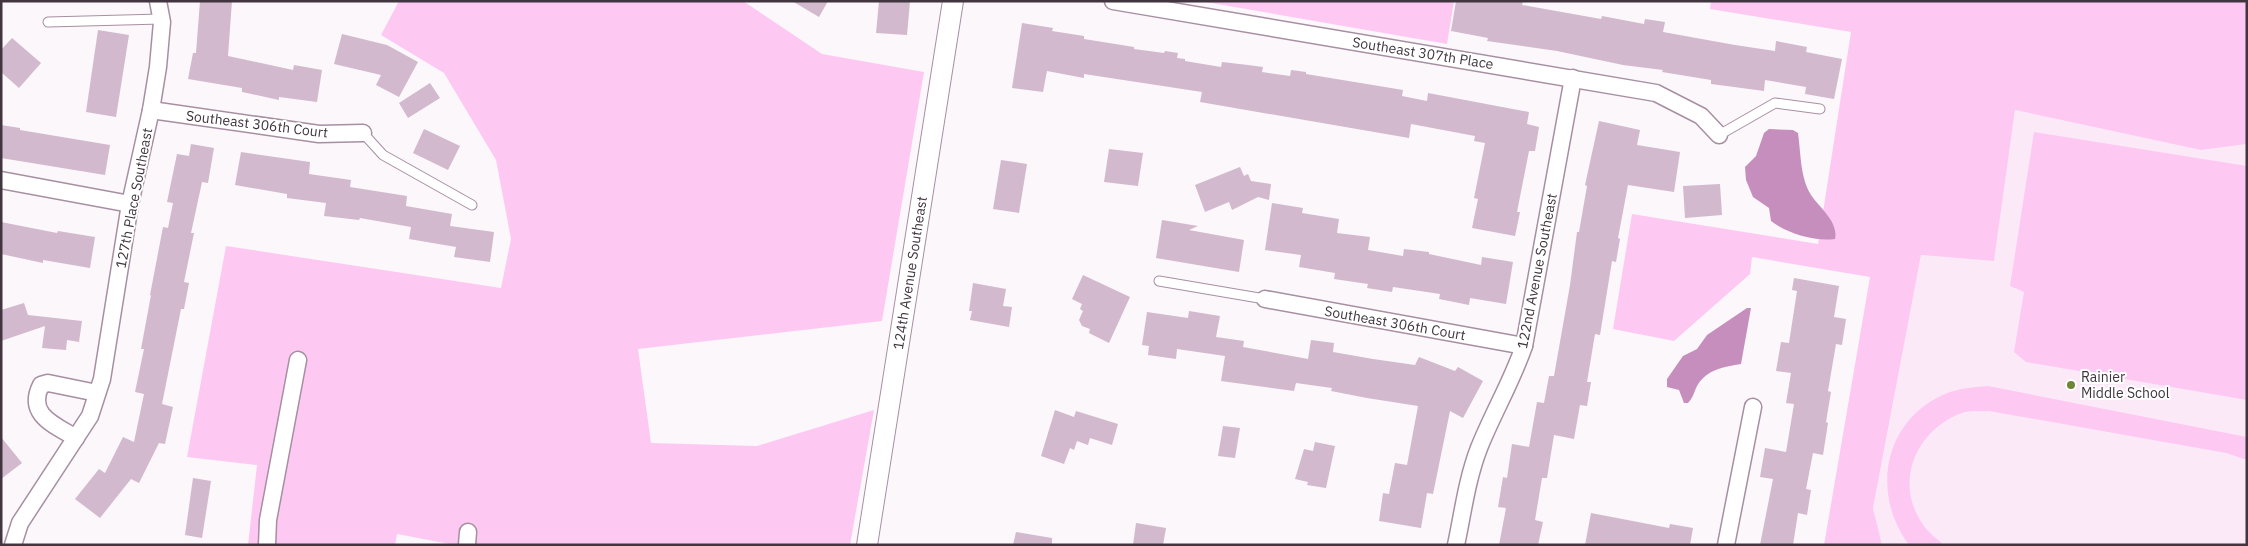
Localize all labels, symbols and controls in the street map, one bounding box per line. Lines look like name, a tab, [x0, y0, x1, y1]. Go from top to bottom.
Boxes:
street label: Southeast 307th Place	[1351, 33, 1495, 73]
street label: Southeast 306th Court	[185, 106, 329, 142]
street label: 127th Place Southeast	[112, 126, 156, 270]
street label: 122nd Avenue Southeast	[1513, 192, 1561, 350]
street label: 124th Avenue Southeast	[889, 195, 931, 351]
street label: Southeast 306th Court	[1323, 302, 1467, 344]
place label: Rainier Middle School	[2081, 368, 2170, 402]
marker: Rainier Middle School	[2065, 379, 2077, 391]

